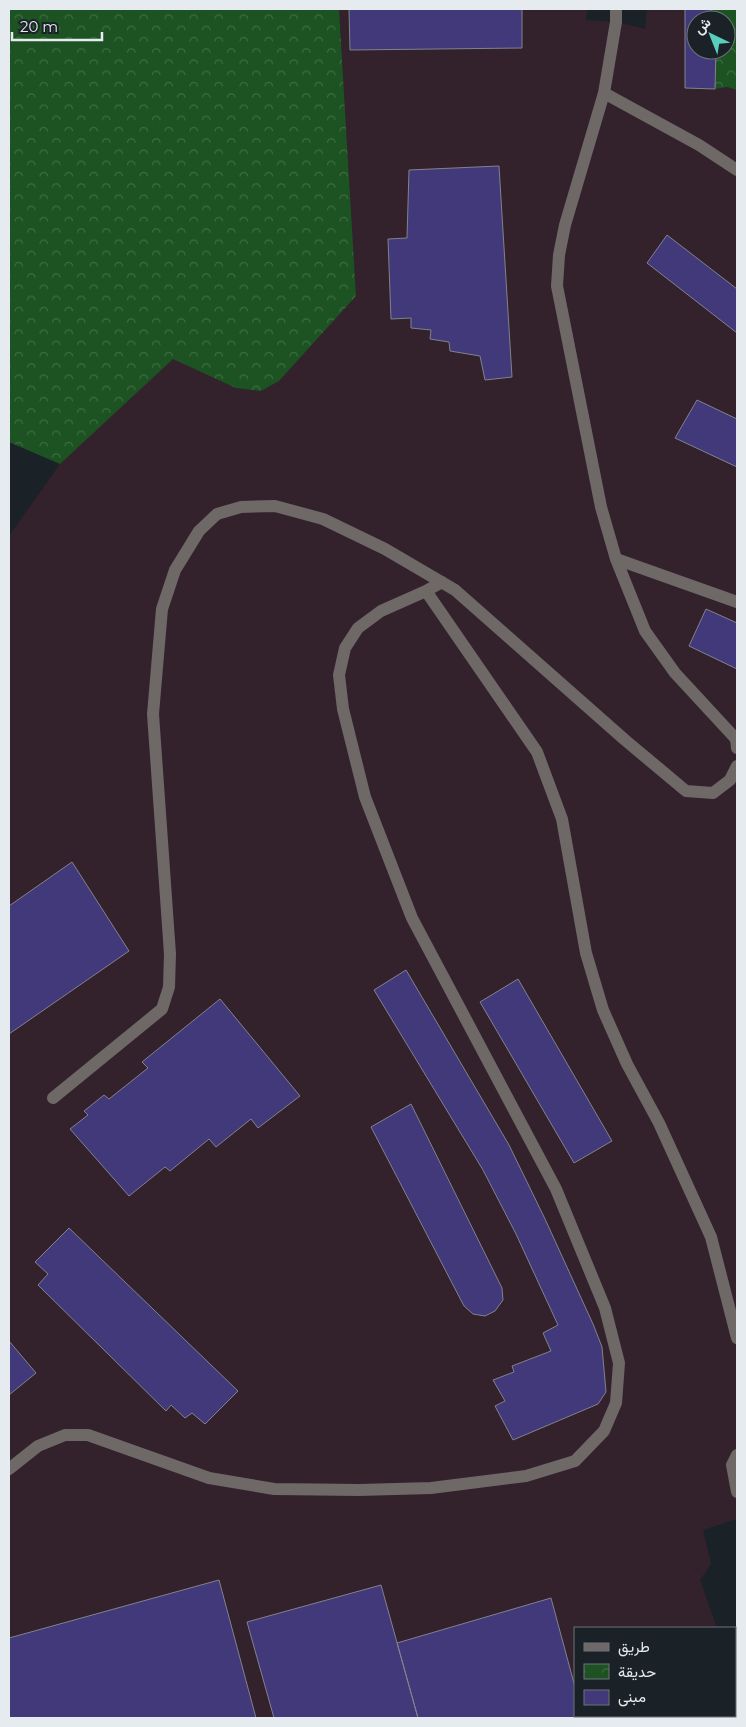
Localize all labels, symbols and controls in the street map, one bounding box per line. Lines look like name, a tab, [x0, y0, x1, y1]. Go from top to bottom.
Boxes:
scale bar	[12, 10, 102, 42]
north arrow	[686, 10, 736, 60]
text: ش	[690, 13, 715, 38]
text: 20 m	[20, 17, 58, 36]
legend	[574, 1627, 736, 1717]
text: طريق	[618, 1637, 650, 1657]
text: حديقة	[618, 1662, 656, 1681]
text: مبنى	[618, 1687, 646, 1707]

